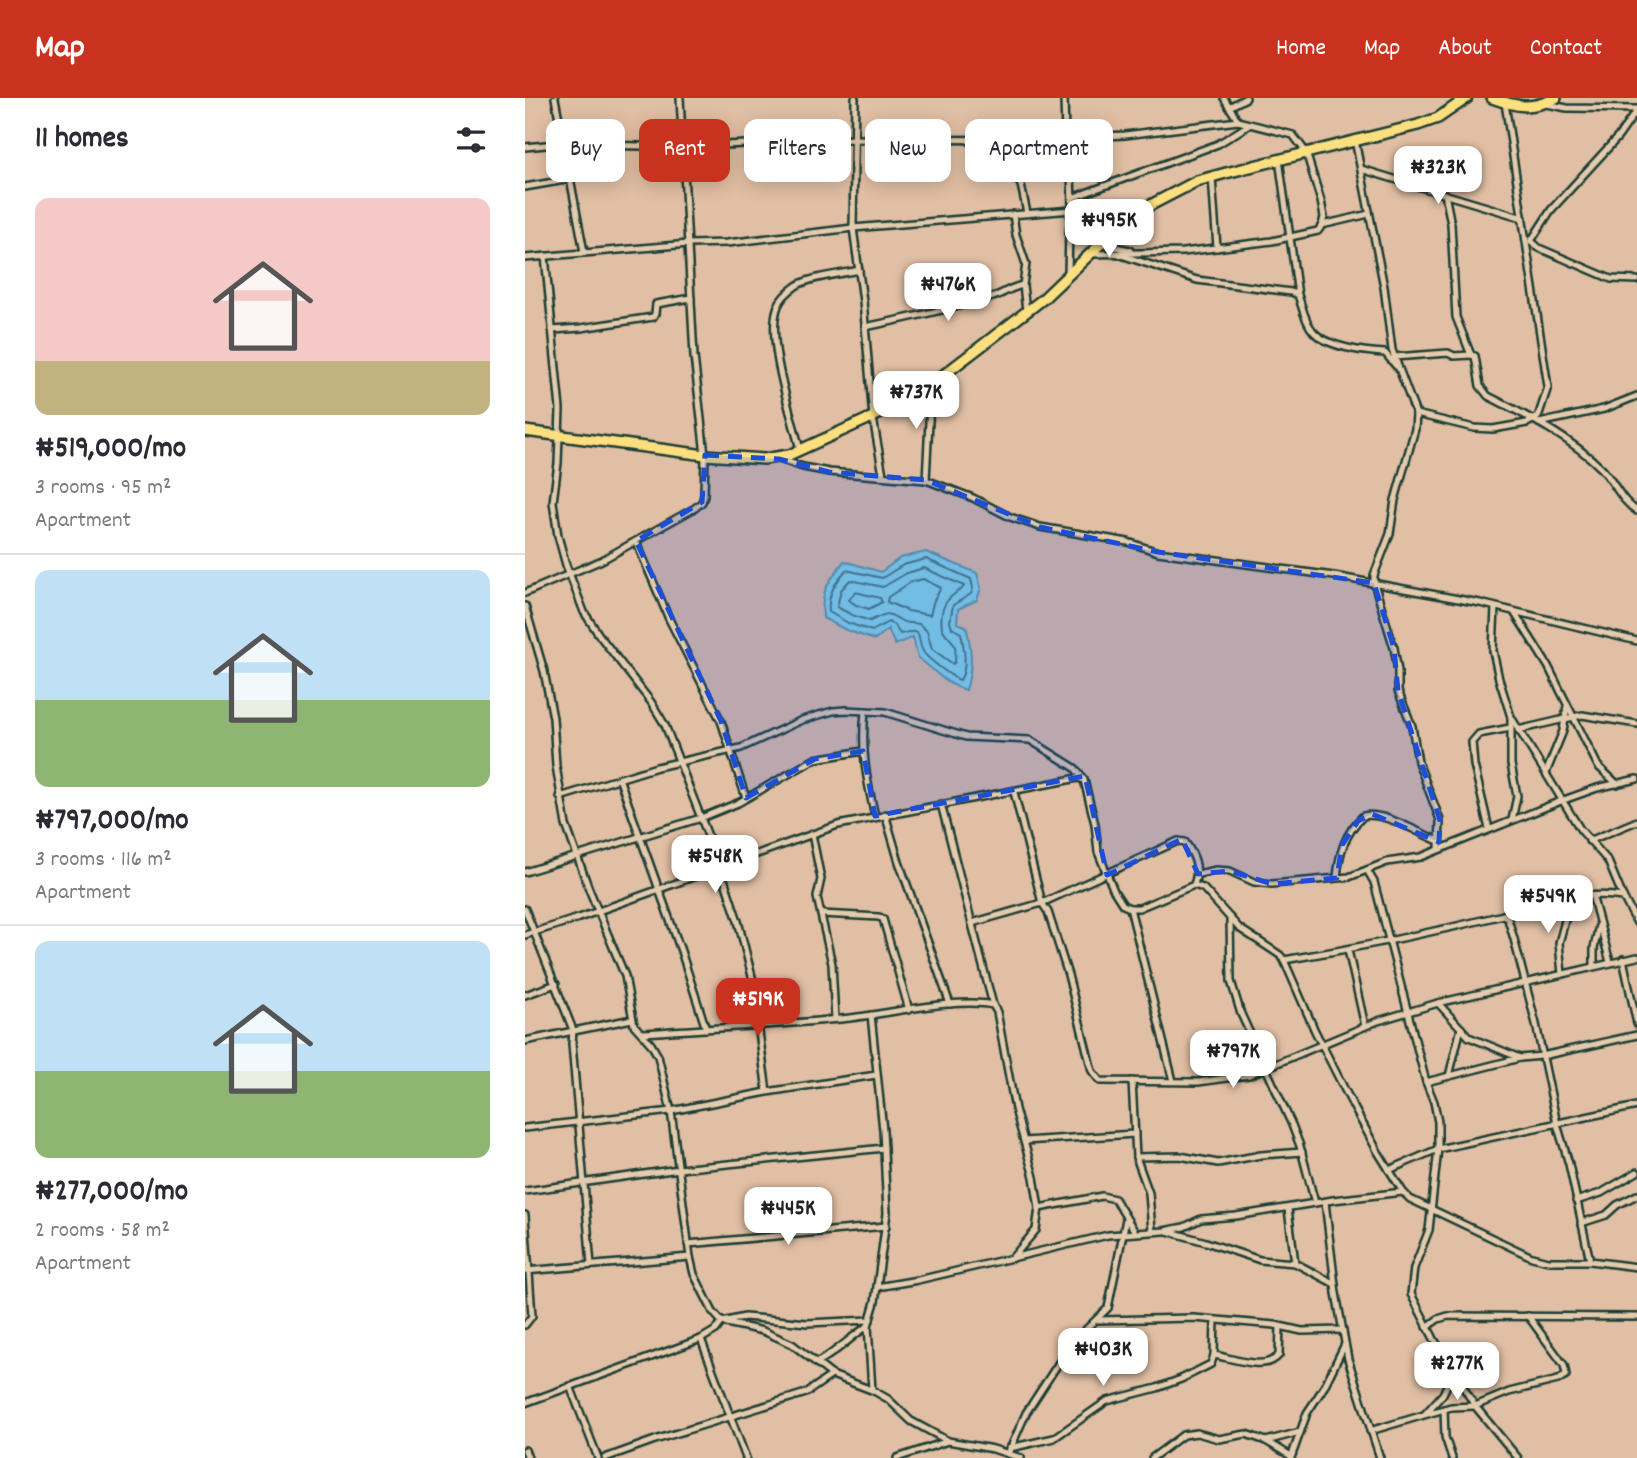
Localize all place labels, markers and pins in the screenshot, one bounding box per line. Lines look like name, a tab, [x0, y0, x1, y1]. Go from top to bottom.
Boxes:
pin: ₦323K	[1389, 146, 1487, 206]
pin: ₦495K	[1060, 200, 1158, 259]
pin: ₦476K	[899, 264, 997, 323]
pin: ₦737K	[867, 372, 965, 431]
pin: ₦548K	[666, 836, 764, 895]
pin: ₦549K	[1499, 876, 1597, 935]
pin: ₦519K	[709, 978, 807, 1038]
pin: ₦797K	[1184, 1030, 1282, 1090]
pin: ₦445K	[739, 1188, 837, 1247]
pin: ₦403K	[1054, 1328, 1152, 1388]
pin: ₦277K	[1408, 1342, 1506, 1402]

